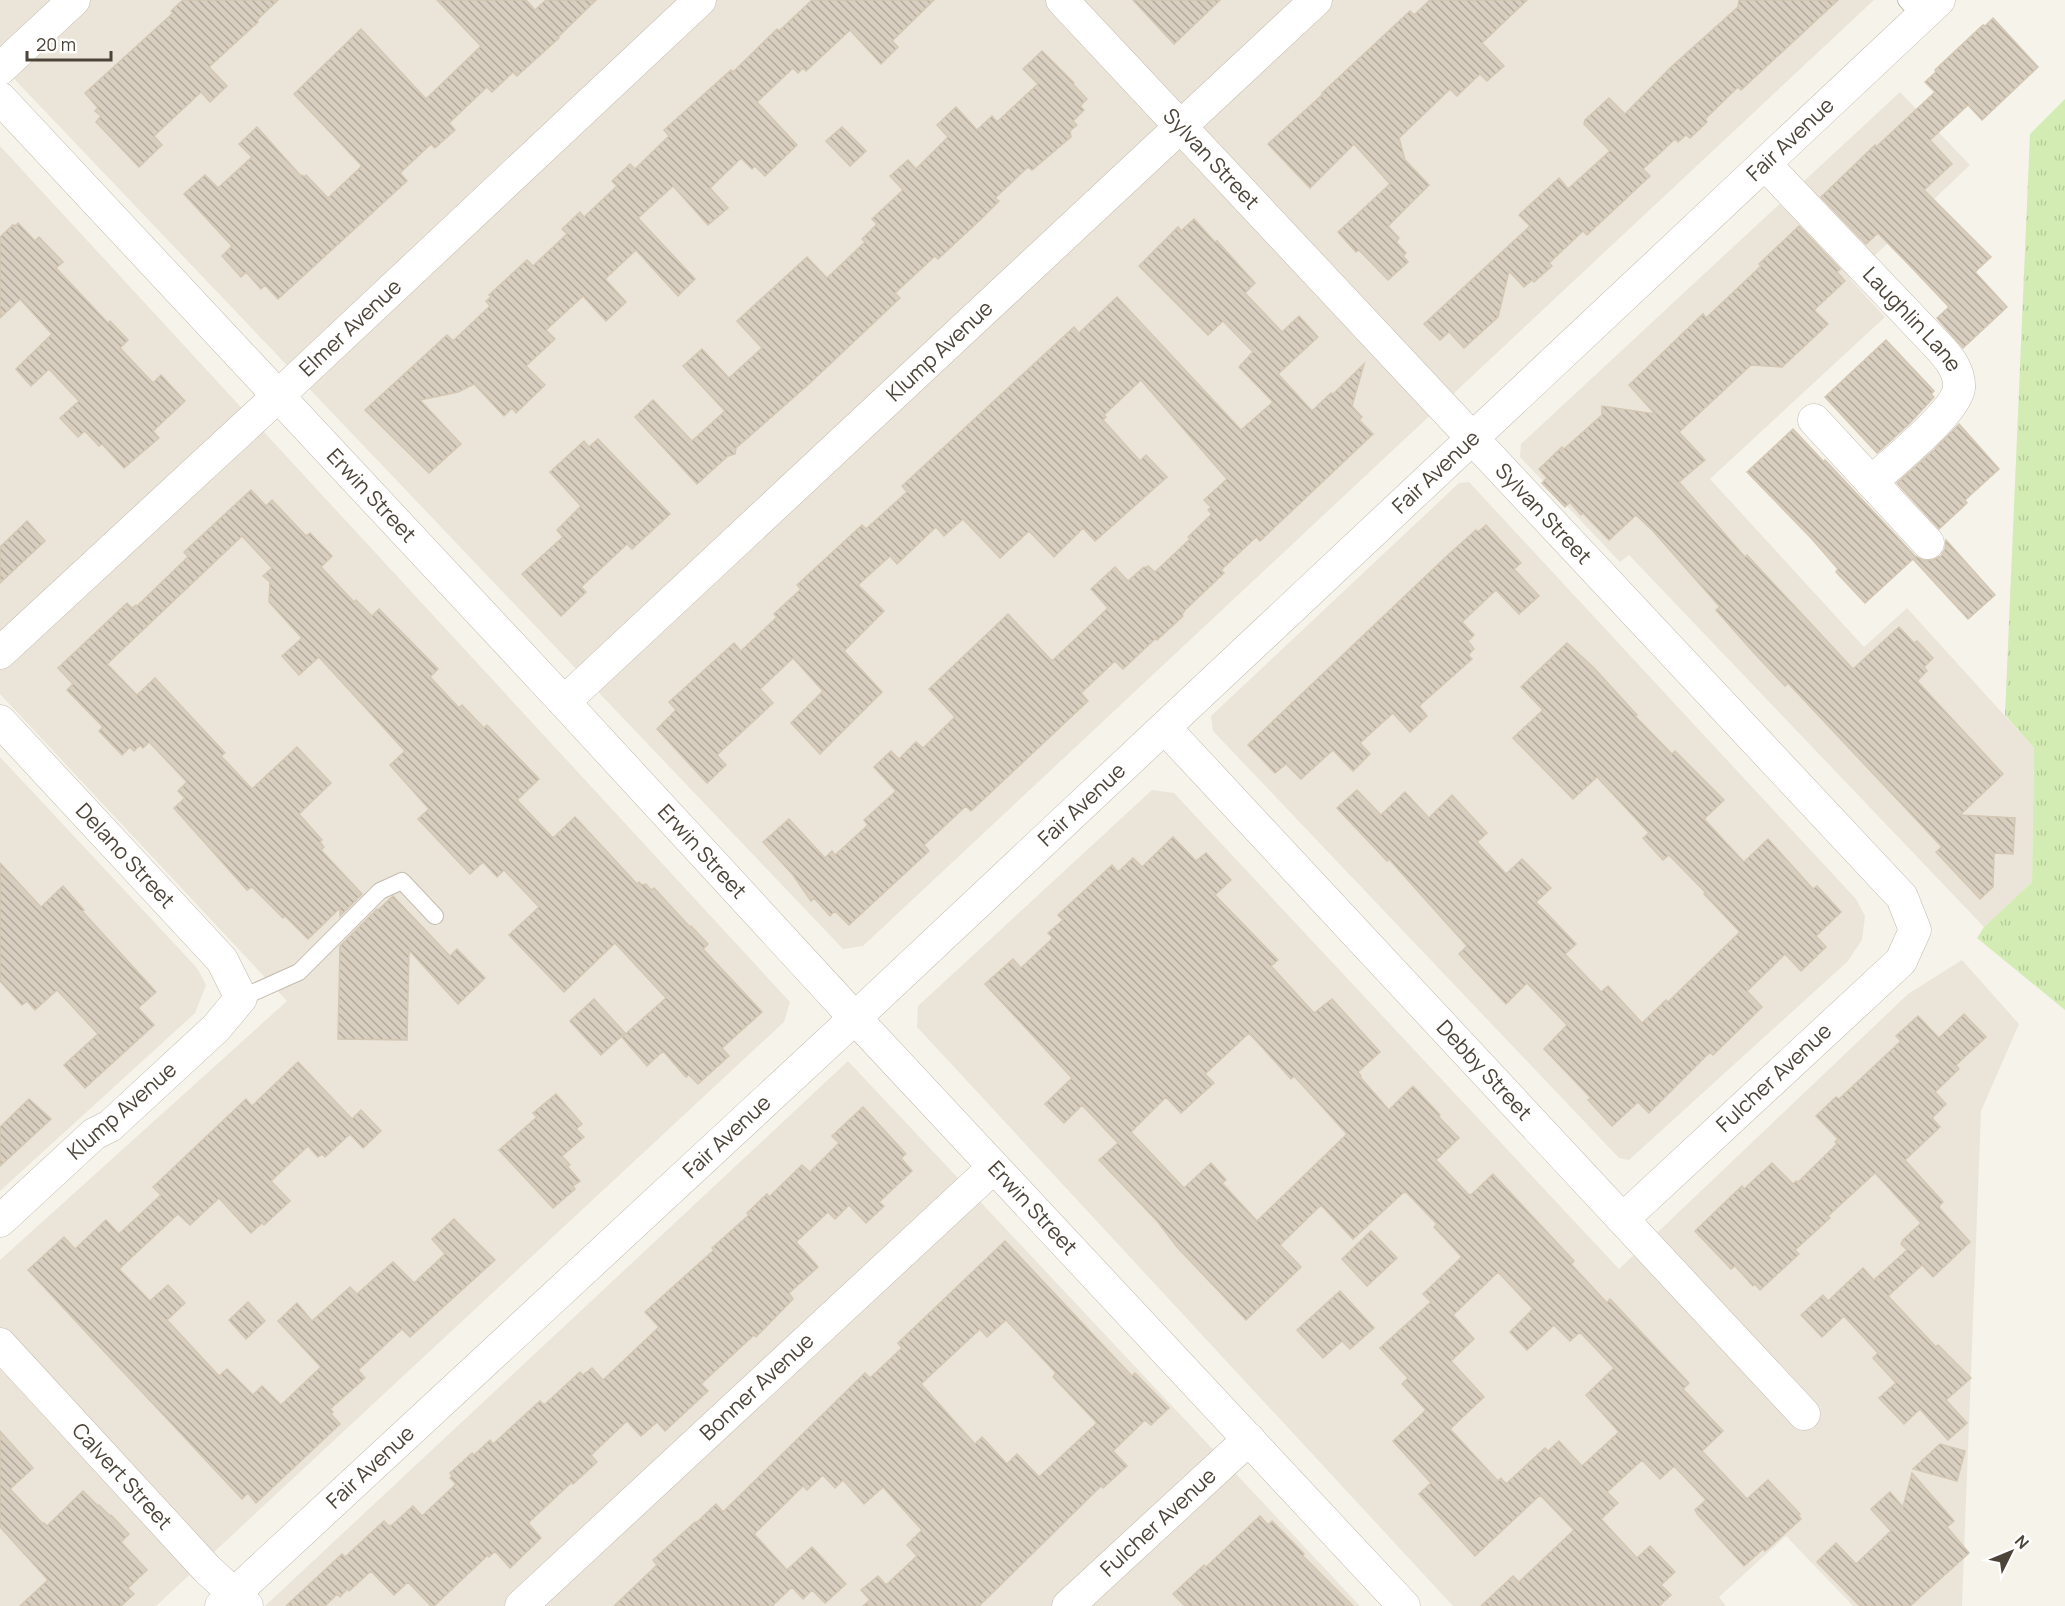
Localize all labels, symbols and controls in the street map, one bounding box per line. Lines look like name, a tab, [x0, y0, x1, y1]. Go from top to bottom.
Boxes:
scale bar	[27, 24, 111, 62]
text: 20 m	[36, 32, 76, 56]
street label: Fair Avenue	[1740, 91, 1840, 187]
street label: Sylvan Street	[1157, 102, 1266, 215]
street label: Laughlin Lane	[1857, 260, 1969, 376]
street label: Elmer Avenue	[293, 272, 407, 382]
street label: Klump Avenue	[880, 294, 998, 407]
street label: Fair Avenue	[1386, 423, 1485, 519]
street label: Erwin Street	[321, 442, 423, 548]
street label: Sylvan Street	[1490, 457, 1598, 570]
street label: Fair Avenue	[1031, 756, 1131, 852]
street label: Delano Street	[70, 797, 182, 914]
street label: Erwin Street	[652, 798, 753, 904]
street label: Debby Street	[1431, 1013, 1538, 1126]
street label: Fulcher Avenue	[1710, 1017, 1837, 1138]
street label: Klump Avenue	[61, 1055, 182, 1165]
street label: Fair Avenue	[676, 1088, 776, 1184]
street label: Erwin Street	[982, 1154, 1084, 1260]
street label: Bonner Avenue	[693, 1326, 819, 1446]
street label: Calvert Street	[66, 1416, 179, 1535]
street label: Fair Avenue	[320, 1419, 420, 1514]
street label: Fulcher Avenue	[1094, 1461, 1222, 1582]
north arrow	[1981, 1522, 2041, 1582]
text: N	[2010, 1530, 2034, 1553]

